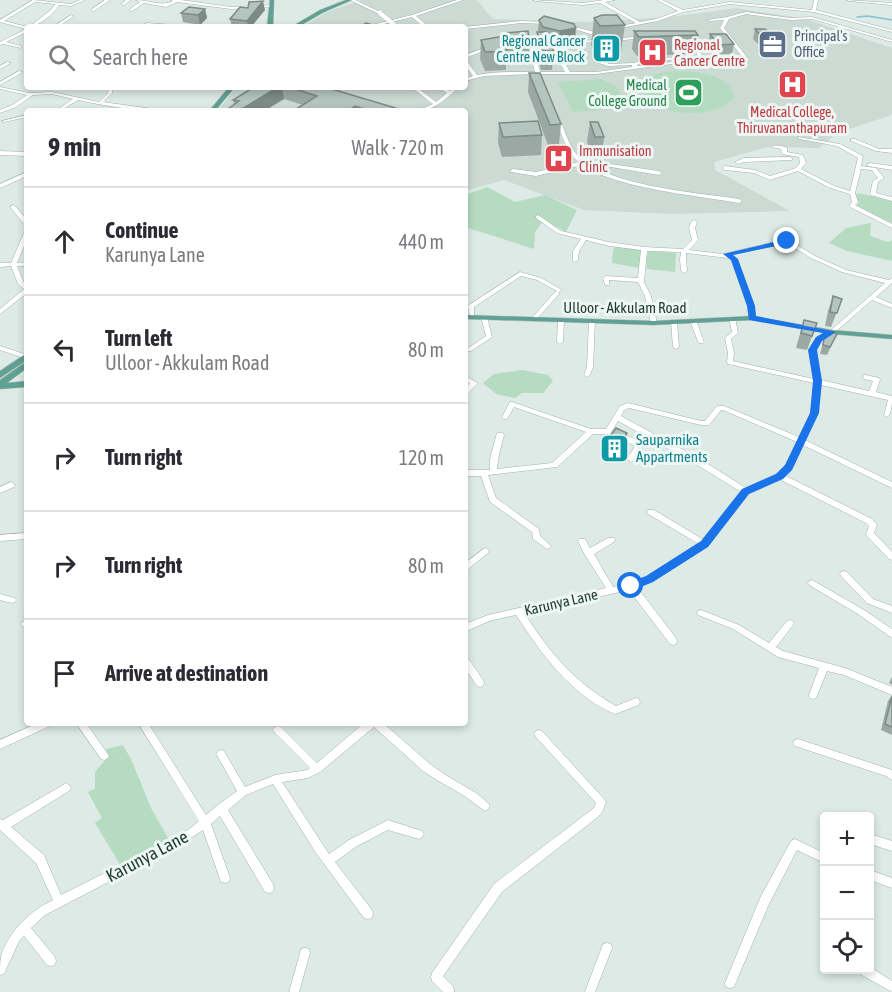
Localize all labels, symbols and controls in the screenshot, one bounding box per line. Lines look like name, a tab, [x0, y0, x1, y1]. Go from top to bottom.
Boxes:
search box	[24, 24, 468, 90]
office icon: Principal's Office	[757, 28, 789, 60]
place label: Principal's Office	[794, 28, 848, 60]
place label: Regional Cancer Centre New Block	[496, 33, 586, 65]
building icon: Regional Cancer Centre New Block	[590, 33, 622, 65]
hospital icon: Regional Cancer Centre	[637, 37, 669, 69]
place label: Regional Cancer Centre	[674, 37, 745, 69]
icon: search	[45, 41, 78, 74]
text: Search here	[93, 44, 188, 70]
hospital icon: Medical College, Thiruvananthapuram	[776, 69, 808, 101]
place label: Medical College Ground	[588, 77, 667, 109]
sports icon: Medical College Ground	[672, 77, 704, 109]
place label: Medical College, Thiruvananthapuram	[737, 104, 847, 136]
text: 9 min	[48, 132, 101, 162]
text: Walk · 720 m	[352, 136, 444, 159]
hospital icon: Immunisation Clinic	[542, 143, 574, 175]
place label: Immunisation Clinic	[579, 143, 652, 175]
text: Continue	[105, 217, 179, 243]
icon: ahead	[48, 225, 81, 258]
route end	[773, 227, 799, 253]
text: 440 m	[399, 230, 444, 253]
text: Karunya Lane	[105, 243, 205, 266]
street label: Ulloor - Akkulam Road	[563, 299, 687, 316]
text: Turn left	[105, 325, 172, 351]
icon: left	[48, 333, 81, 366]
text: 80 m	[408, 338, 444, 361]
text: Ulloor - Akkulam Road	[105, 351, 269, 374]
place label: Sauparnika Appartments	[636, 431, 708, 465]
building icon: Sauparnika Appartments	[599, 432, 631, 464]
icon: right	[48, 441, 81, 474]
text: Turn right	[105, 444, 182, 470]
text: 120 m	[399, 446, 444, 469]
icon: right	[48, 549, 81, 582]
text: Turn right	[105, 552, 182, 578]
text: 80 m	[408, 554, 444, 577]
route start	[617, 572, 643, 598]
street label: Karunya Lane	[523, 585, 600, 619]
icon: arrive	[48, 657, 81, 690]
text: Arrive at destination	[105, 660, 268, 686]
map controls	[820, 812, 874, 974]
button: +	[820, 812, 874, 866]
street label: Karunya Lane	[102, 826, 192, 886]
button: −	[820, 866, 874, 920]
button: locate	[820, 920, 874, 974]

